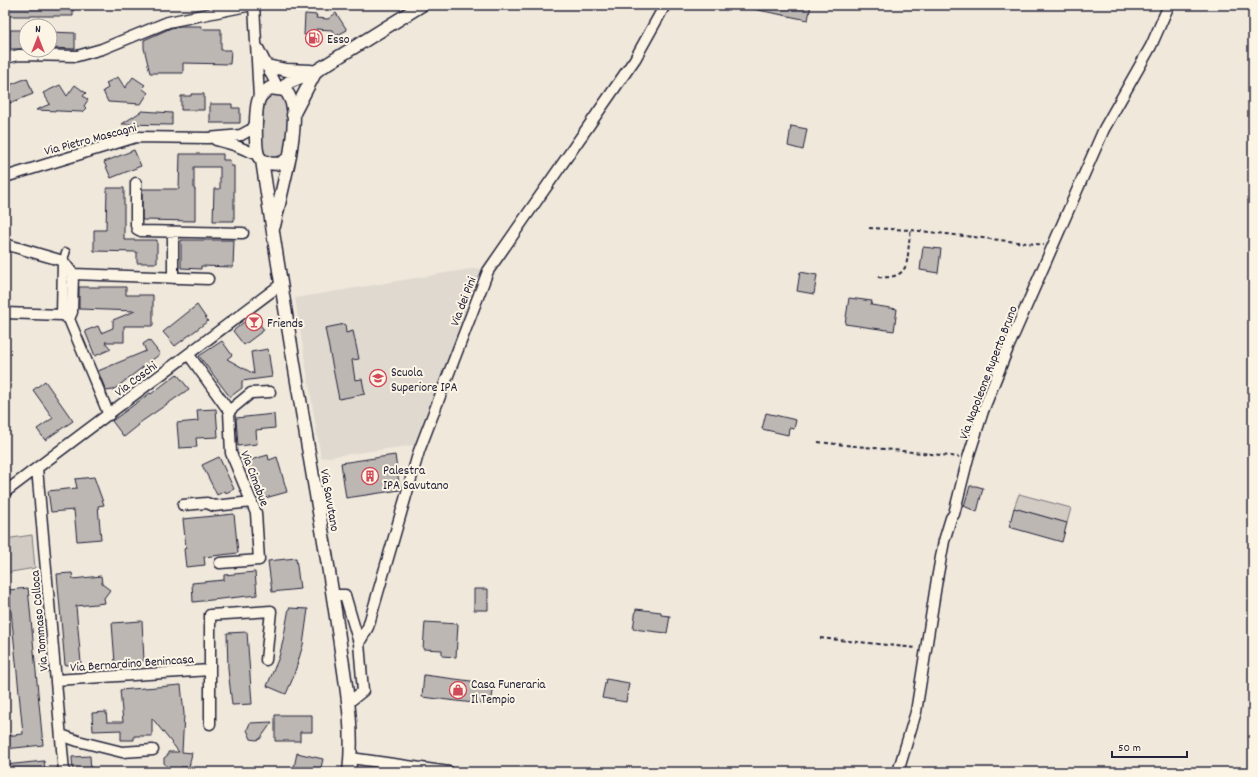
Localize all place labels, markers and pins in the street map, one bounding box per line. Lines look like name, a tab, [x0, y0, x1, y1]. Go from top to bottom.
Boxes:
fuel station icon: Esso	[304, 28, 324, 48]
place label: Esso	[327, 31, 350, 50]
bar icon: Friends	[244, 312, 264, 332]
place label: Friends	[267, 315, 303, 334]
place label: Scuola Superiore IPA	[391, 364, 458, 398]
school or university icon: Scuola Superiore IPA	[368, 368, 388, 388]
place label: Palestra IPA Savutano	[383, 462, 449, 496]
building icon: Palestra IPA Savutano	[360, 466, 380, 486]
place label: Casa Funeraria Il Tempio	[471, 676, 546, 710]
shop icon: Casa Funeraria Il Tempio	[448, 680, 468, 700]

